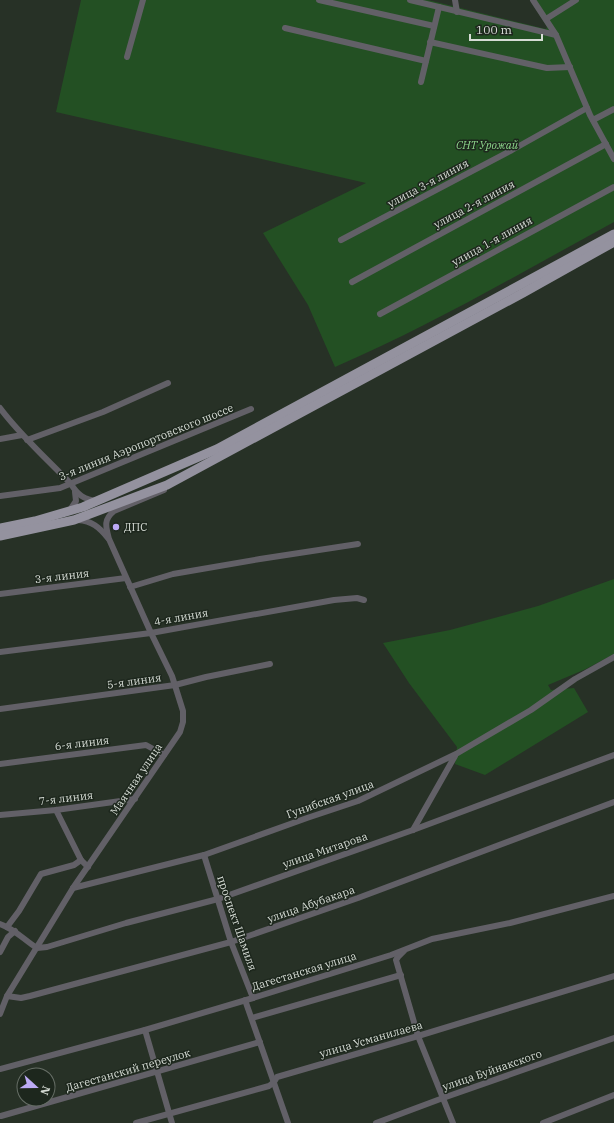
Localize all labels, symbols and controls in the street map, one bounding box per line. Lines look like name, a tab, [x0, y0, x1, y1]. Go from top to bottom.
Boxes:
scale bar	[470, 16, 542, 42]
text: 100 m	[476, 22, 512, 37]
park label: СНТ Урожай	[456, 138, 519, 152]
street label: улица 3-я линия	[385, 156, 471, 210]
street label: улица 2-я линия	[431, 177, 517, 231]
street label: улица 1-я линия	[449, 213, 535, 269]
street label: 3-я линия Аэропортовского шоссе	[57, 400, 235, 484]
place label: ДПС	[124, 520, 147, 534]
marker: ДПС	[111, 522, 121, 532]
street label: 3-я линия	[34, 566, 90, 586]
street label: 4-я линия	[153, 605, 209, 629]
street label: 5-я линия	[106, 670, 162, 692]
street label: 6-я линия	[54, 733, 110, 753]
street label: Маячная улица	[107, 740, 165, 818]
street label: Гунибская улица	[284, 777, 376, 821]
street label: 7-я линия	[38, 788, 94, 808]
street label: улица Митарова	[281, 829, 369, 871]
street label: проспект Шамиля	[214, 874, 260, 972]
street label: улица Абубакара	[265, 882, 357, 926]
street label: Дагестанская улица	[250, 948, 358, 994]
street label: улица Усманилаева	[318, 1018, 424, 1060]
street label: Дагестанский переулок	[64, 1045, 193, 1095]
street label: улица Буйнакского	[440, 1046, 544, 1094]
north arrow	[16, 1067, 56, 1107]
text: N	[37, 1084, 53, 1097]

